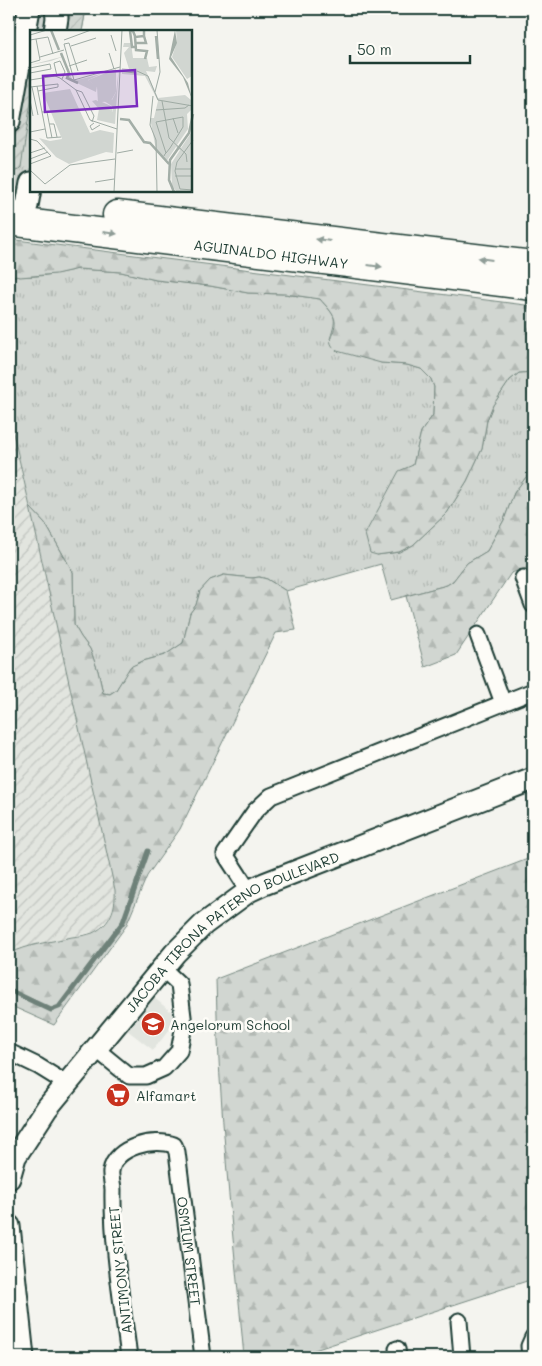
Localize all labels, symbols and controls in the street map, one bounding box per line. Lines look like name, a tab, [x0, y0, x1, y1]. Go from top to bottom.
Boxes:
inset map	[30, 30, 192, 192]
scale bar	[350, 32, 470, 64]
text: 50 m	[357, 39, 392, 59]
one-way arrow	[102, 229, 118, 237]
street label: AGUINALDO HIGHWAY	[192, 234, 349, 273]
one-way arrow	[315, 236, 331, 244]
one-way arrow	[477, 255, 493, 263]
one-way arrow	[368, 262, 384, 270]
street label: JACOBA TIRONA PATERNO BOULEVARD	[121, 846, 342, 1016]
school or university icon: Angelorum School	[140, 1011, 166, 1037]
place label: Angelorum School	[170, 1015, 291, 1034]
supermarket icon: Alfamart	[105, 1082, 131, 1108]
place label: Alfamart	[136, 1086, 196, 1105]
street label: OSMIUM STREET	[173, 1195, 206, 1307]
street label: ANTIMONY STREET	[104, 1205, 136, 1335]

